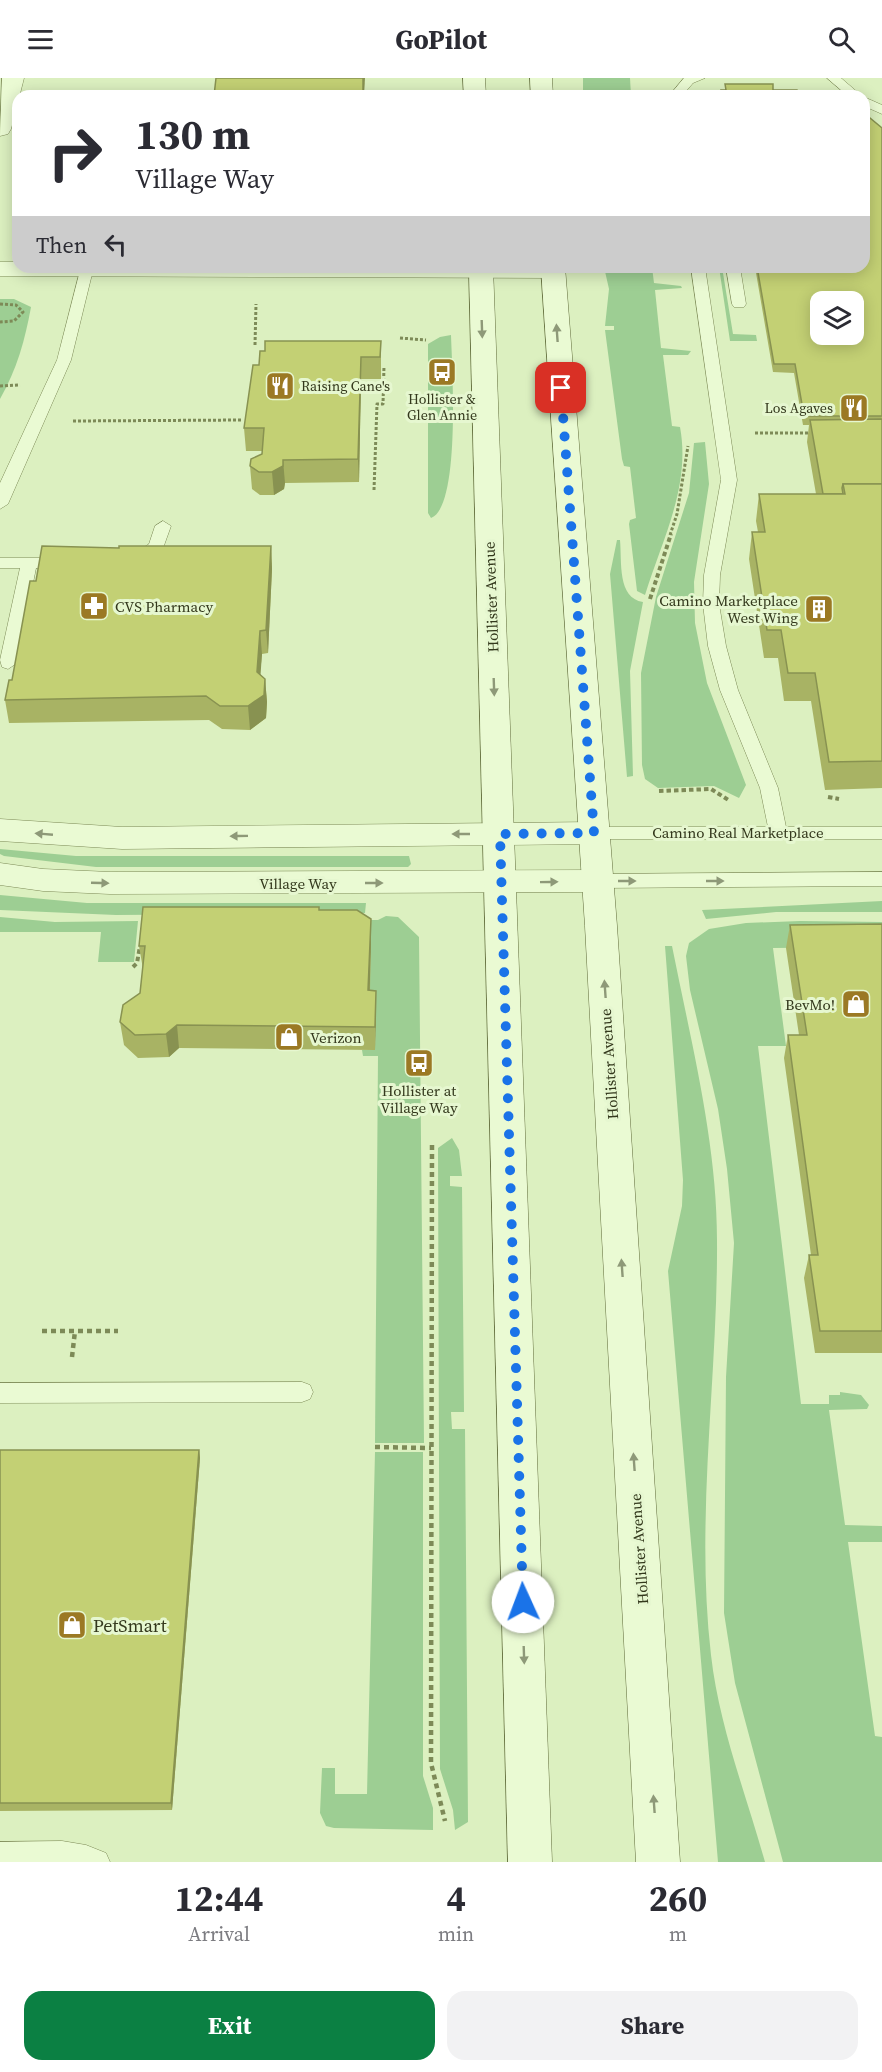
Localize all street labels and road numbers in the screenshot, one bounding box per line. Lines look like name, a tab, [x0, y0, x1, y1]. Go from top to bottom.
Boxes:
street label: Hollister Avenue	[479, 541, 503, 653]
street label: Camino Real Marketplace	[652, 822, 824, 843]
street label: Village Way	[259, 873, 337, 894]
street label: Hollister Avenue	[595, 1007, 623, 1120]
street label: Hollister Avenue	[625, 1492, 653, 1605]

